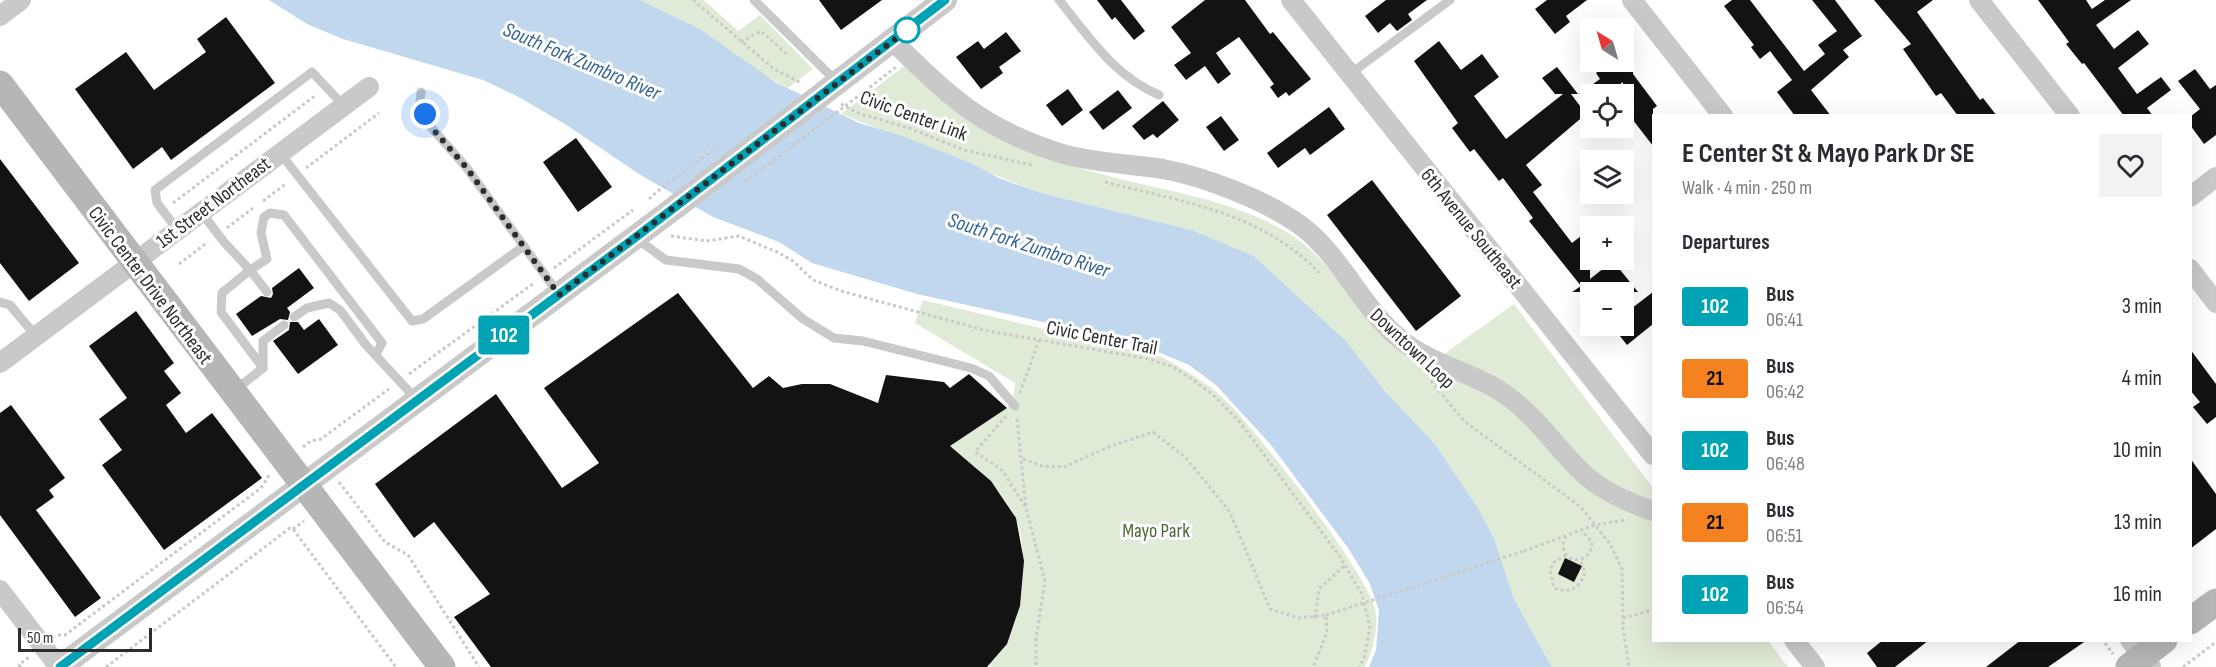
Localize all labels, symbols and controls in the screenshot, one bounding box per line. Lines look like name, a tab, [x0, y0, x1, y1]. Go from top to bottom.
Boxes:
water label: South Fork Zumbro River	[499, 17, 665, 106]
unlabelled marker	[894, 17, 920, 43]
north arrow	[1580, 18, 1634, 72]
map controls	[1580, 18, 1634, 336]
button: locate	[1580, 84, 1634, 138]
street label: Civic Center Link	[857, 85, 971, 147]
your location	[410, 99, 440, 129]
button: heart	[2099, 134, 2162, 197]
text: E Center St & Mayo Park Dr SE	[1682, 137, 1975, 170]
button: layers	[1580, 150, 1634, 204]
street label: 1st Street Northeast	[152, 152, 276, 254]
street label: 6th Avenue Southeast	[1415, 164, 1527, 294]
text: Walk · 4 min · 250 m	[1682, 176, 1812, 200]
street label: Civic Center Drive Northeast	[83, 202, 217, 369]
water label: South Fork Zumbro River	[945, 208, 1114, 284]
button: +	[1580, 216, 1634, 270]
text: Departures	[1682, 229, 1770, 256]
text: Bus	[1766, 281, 1795, 308]
button: −	[1580, 282, 1634, 336]
text: 3 min	[2122, 293, 2162, 320]
text: 102	[1701, 294, 1729, 319]
street label: Downtown Loop	[1365, 303, 1460, 394]
text: 06:41	[1766, 308, 1803, 332]
street label: Civic Center Trail	[1044, 315, 1159, 360]
line badge: 102	[470, 316, 538, 354]
text: 102	[490, 323, 518, 348]
text: Bus	[1766, 353, 1795, 380]
text: 4 min	[2122, 365, 2162, 392]
text: 21	[1706, 366, 1724, 391]
text: 06:42	[1766, 380, 1804, 404]
text: Bus	[1766, 425, 1795, 452]
text: 10 min	[2113, 437, 2162, 464]
text: 102	[1701, 438, 1729, 463]
text: 06:48	[1766, 452, 1805, 476]
text: Bus	[1766, 497, 1795, 524]
text: 13 min	[2114, 509, 2162, 536]
text: 21	[1706, 510, 1724, 535]
park label: Mayo Park	[1122, 519, 1190, 543]
text: 06:51	[1766, 524, 1802, 548]
text: Bus	[1766, 569, 1795, 596]
text: 16 min	[2114, 581, 2162, 608]
text: 102	[1701, 582, 1729, 607]
text: 06:54	[1766, 596, 1804, 620]
scale bar	[18, 625, 152, 652]
text: 50 m	[27, 629, 53, 648]

